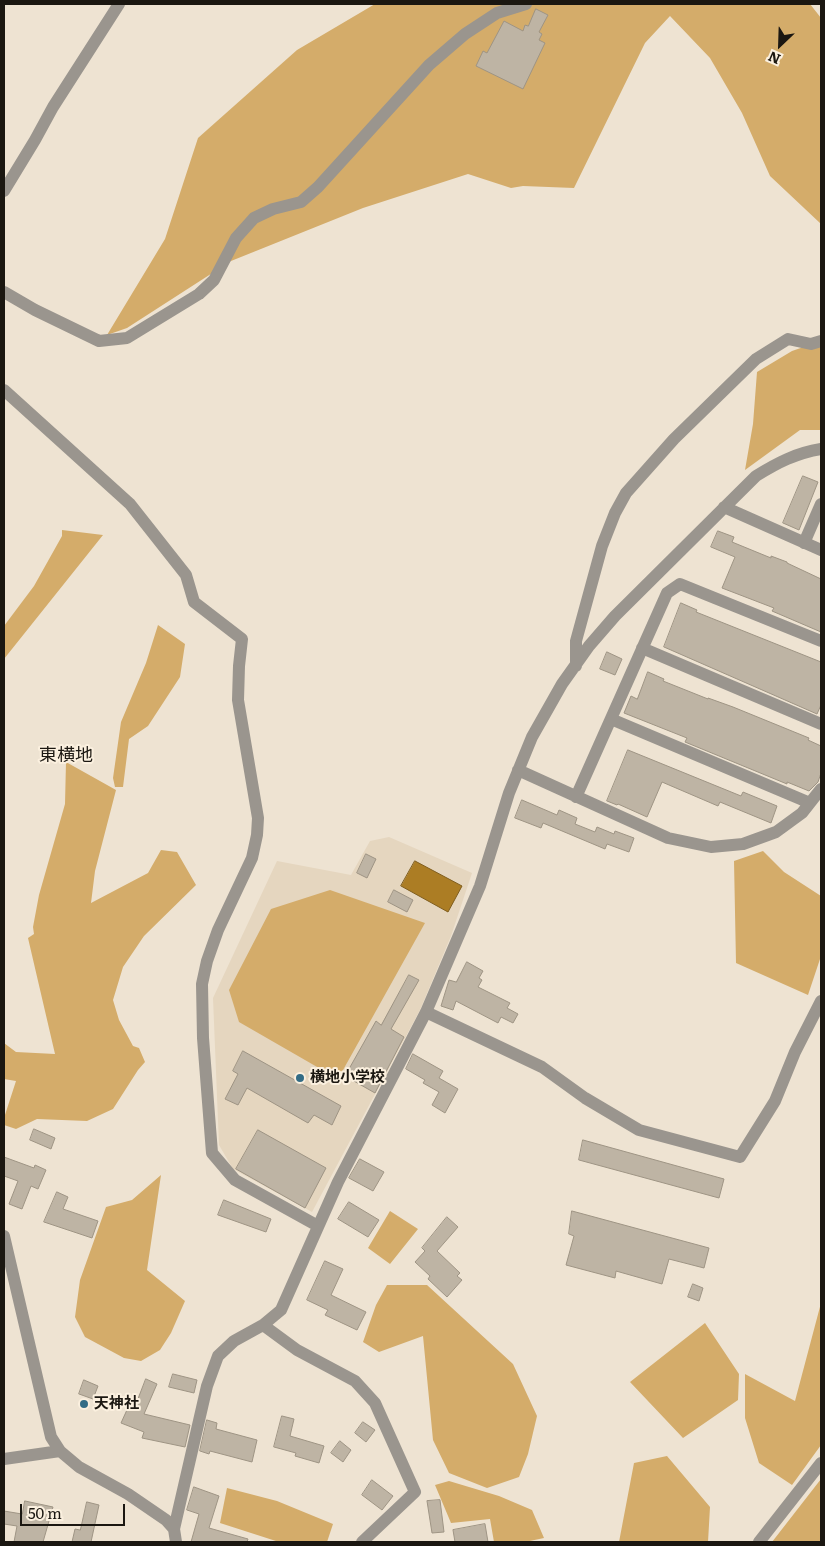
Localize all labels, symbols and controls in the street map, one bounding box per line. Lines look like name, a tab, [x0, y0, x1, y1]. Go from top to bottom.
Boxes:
north arrow	[755, 20, 805, 70]
text: N	[764, 47, 783, 70]
district label: 東横地	[39, 745, 93, 767]
place label: 横地小学校	[310, 1069, 385, 1087]
marker: 横地小学校	[294, 1072, 306, 1084]
place label: 天神社	[94, 1395, 139, 1413]
marker: 天神社	[78, 1398, 90, 1410]
scale bar	[22, 1494, 128, 1526]
text: 50 m	[28, 1501, 62, 1524]

